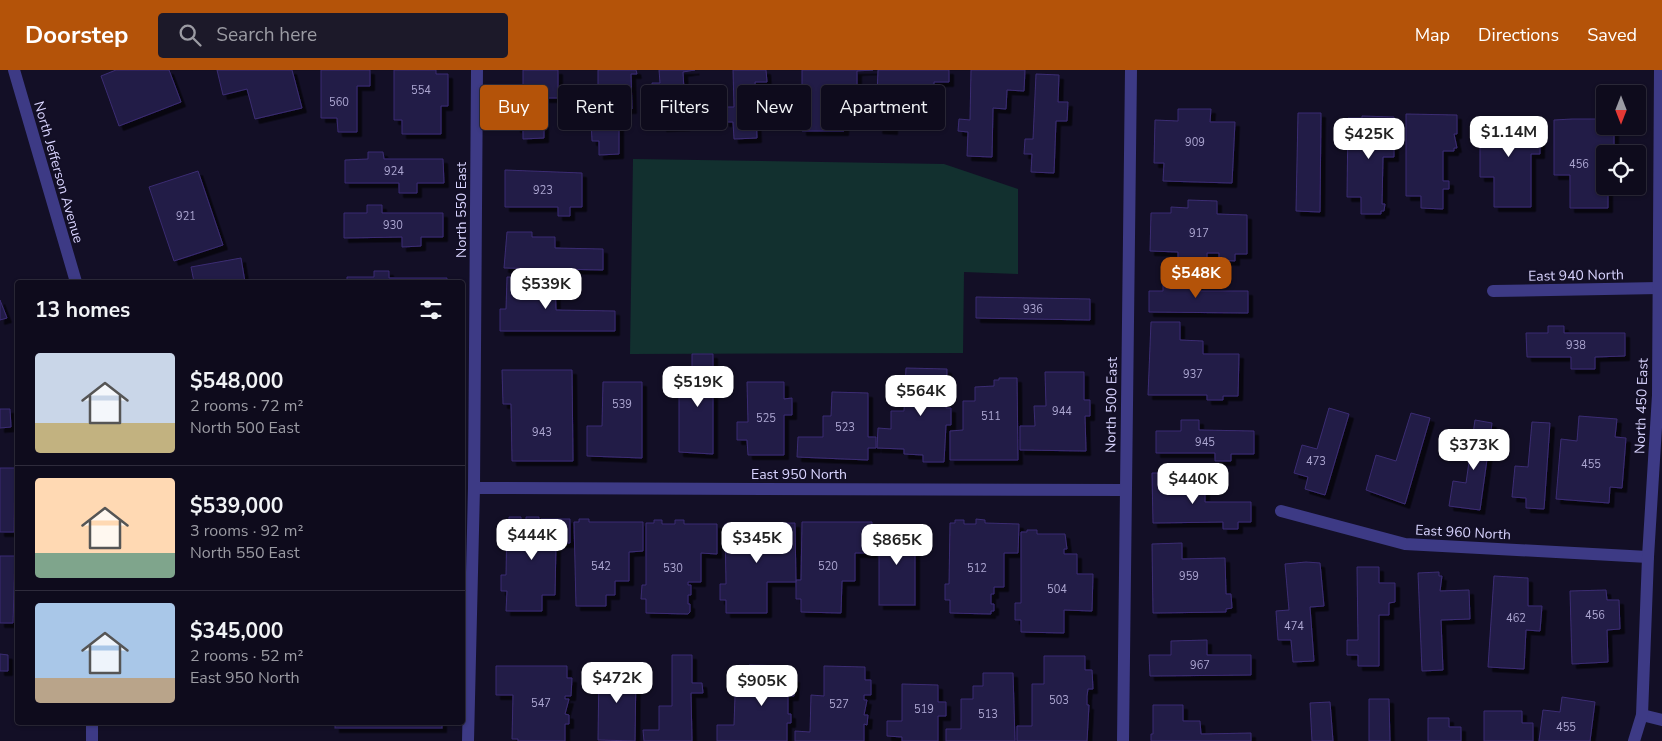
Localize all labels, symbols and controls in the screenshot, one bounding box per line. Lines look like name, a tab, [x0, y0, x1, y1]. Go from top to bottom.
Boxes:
search box	[158, 13, 508, 58]
text: Doorstep	[25, 19, 128, 51]
icon: search	[176, 21, 204, 49]
text: Search here	[216, 22, 317, 48]
text: Map	[1415, 23, 1450, 47]
text: Directions	[1478, 23, 1559, 47]
text: Saved	[1587, 23, 1637, 47]
house number: 554	[411, 83, 431, 98]
chip: Buy	[480, 85, 548, 130]
chip: Rent	[558, 85, 631, 130]
chip: Filters	[641, 85, 727, 130]
chip: New	[737, 85, 811, 130]
chip: Apartment	[821, 85, 945, 130]
north arrow	[1596, 85, 1646, 135]
map controls	[1596, 85, 1646, 195]
house number: 560	[329, 95, 349, 110]
street label: North Jefferson Avenue	[29, 99, 88, 245]
pin: $1.14M	[1468, 116, 1550, 158]
pin: $425K	[1334, 118, 1404, 160]
text: $1.14M	[1481, 121, 1537, 143]
text: $425K	[1344, 123, 1394, 145]
house number: 909	[1185, 135, 1205, 150]
button: locate	[1596, 145, 1646, 195]
house number: 456	[1569, 157, 1589, 172]
street label: North 550 East	[452, 162, 471, 258]
house number: 924	[384, 164, 404, 179]
house number: 923	[533, 183, 553, 198]
house number: 921	[176, 209, 196, 224]
house number: 930	[383, 218, 403, 233]
house number: 917	[1189, 226, 1209, 241]
pin: $548K	[1161, 256, 1231, 299]
text: $548K	[1171, 262, 1221, 284]
street label: East 940 North	[1528, 265, 1624, 286]
pin: $539K	[511, 268, 581, 310]
text: $539K	[521, 273, 571, 295]
text: 13 homes	[35, 296, 130, 324]
icon: filters	[417, 296, 445, 324]
house number: 936	[1023, 302, 1043, 317]
house number: 938	[1566, 338, 1586, 353]
street label: North 500 East	[1101, 357, 1122, 453]
street label: North 450 East	[1630, 358, 1653, 454]
pin: $519K	[663, 366, 733, 408]
text: $548,000	[190, 367, 283, 395]
house number: 937	[1183, 367, 1203, 382]
text: $519K	[673, 371, 723, 393]
icon: home	[75, 373, 135, 433]
pin: $564K	[886, 374, 956, 417]
text: $564K	[896, 380, 946, 402]
text: 2 rooms · 72 m²	[190, 395, 303, 417]
house number: 539	[612, 397, 632, 412]
house number: 944	[1052, 404, 1072, 419]
house number: 511	[981, 409, 1001, 424]
house number: 525	[756, 411, 776, 426]
text: North 500 East	[190, 417, 300, 439]
house number: 523	[835, 420, 855, 435]
house number: 943	[532, 425, 552, 440]
pin: $373K	[1439, 428, 1509, 471]
text: $373K	[1449, 434, 1499, 456]
house number: 945	[1195, 435, 1215, 450]
house number: 473	[1306, 454, 1326, 469]
house number: 455	[1581, 457, 1601, 472]
pin: $440K	[1158, 462, 1228, 505]
street label: East 950 North	[751, 465, 847, 484]
text: $440K	[1168, 468, 1218, 490]
text: $539,000	[190, 492, 283, 520]
icon: home	[75, 498, 135, 558]
pin: $444K	[497, 518, 567, 561]
text: 3 rooms · 92 m²	[190, 520, 303, 542]
street label: East 960 North	[1415, 521, 1511, 544]
pin: $345K	[722, 522, 792, 564]
text: $444K	[507, 524, 557, 546]
pin: $865K	[862, 524, 932, 566]
text: $345K	[732, 527, 782, 549]
text: $865K	[872, 529, 922, 551]
text: North 550 East	[190, 542, 300, 564]
house number: 542	[591, 559, 611, 574]
house number: 520	[818, 559, 838, 574]
house number: 530	[663, 561, 683, 576]
house number: 512	[967, 561, 987, 576]
house number: 959	[1179, 569, 1199, 584]
house number: 504	[1047, 582, 1067, 597]
house number: 456	[1585, 608, 1605, 623]
house number: 462	[1506, 611, 1526, 626]
text: $345,000	[190, 617, 283, 645]
house number: 474	[1284, 619, 1304, 634]
icon: home	[75, 623, 135, 683]
text: 2 rooms · 52 m²	[190, 645, 303, 667]
house number: 967	[1190, 658, 1210, 673]
pin: $472K	[582, 662, 652, 704]
pin: $905K	[727, 664, 797, 707]
text: East 950 North	[190, 667, 300, 689]
text: $472K	[592, 667, 642, 689]
text: $905K	[737, 670, 787, 692]
house number: 503	[1049, 693, 1069, 708]
house number: 547	[531, 696, 551, 711]
house number: 527	[829, 697, 849, 712]
house number: 519	[914, 702, 934, 717]
house number: 513	[978, 707, 998, 722]
house number: 455	[1556, 720, 1576, 735]

